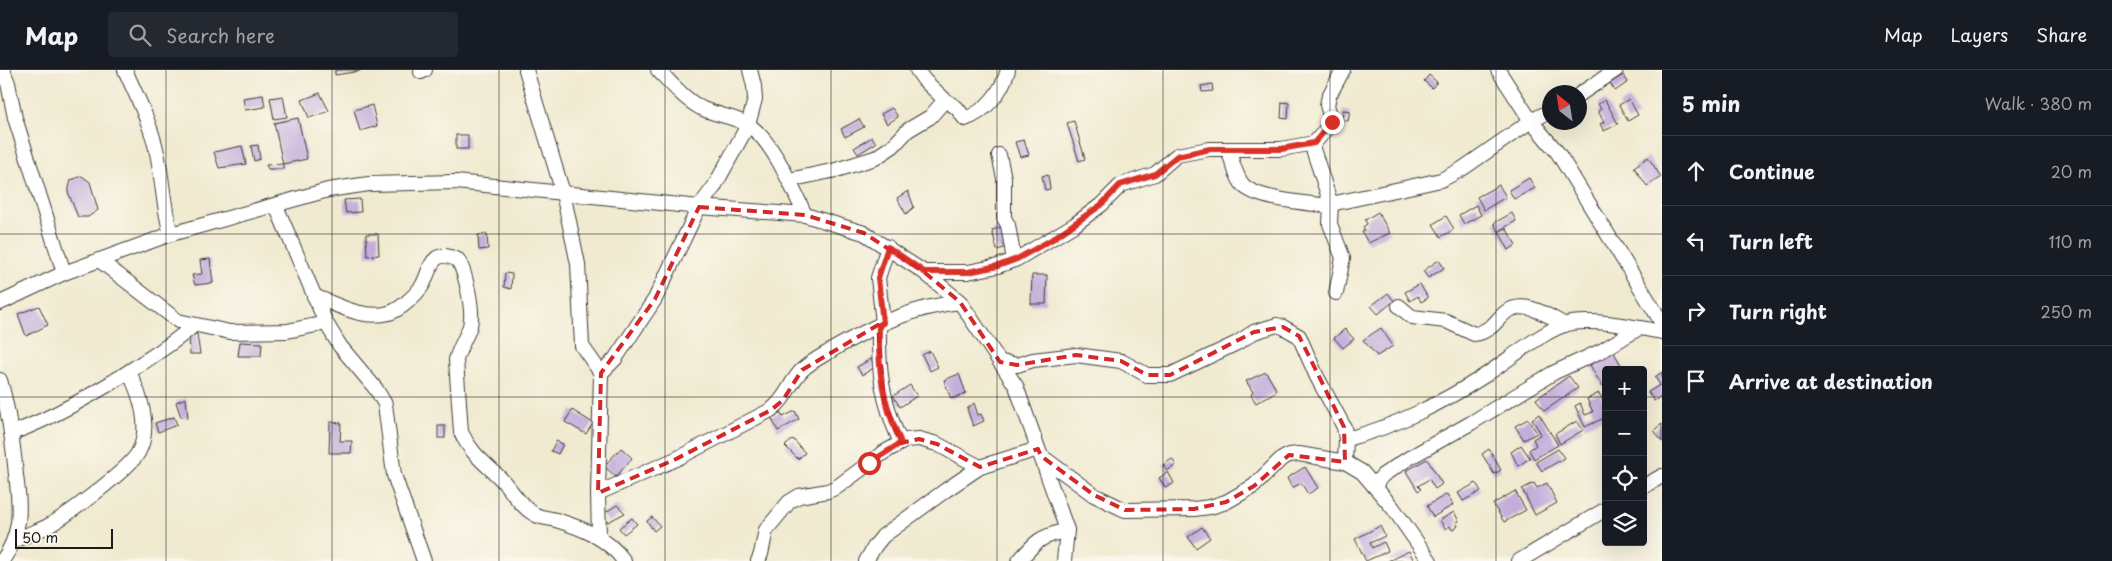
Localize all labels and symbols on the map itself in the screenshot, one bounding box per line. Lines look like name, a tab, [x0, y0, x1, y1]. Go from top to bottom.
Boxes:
north arrow	[1542, 85, 1587, 130]
route end	[1321, 111, 1344, 134]
route start	[858, 452, 881, 475]
scale bar	[15, 526, 112, 549]

